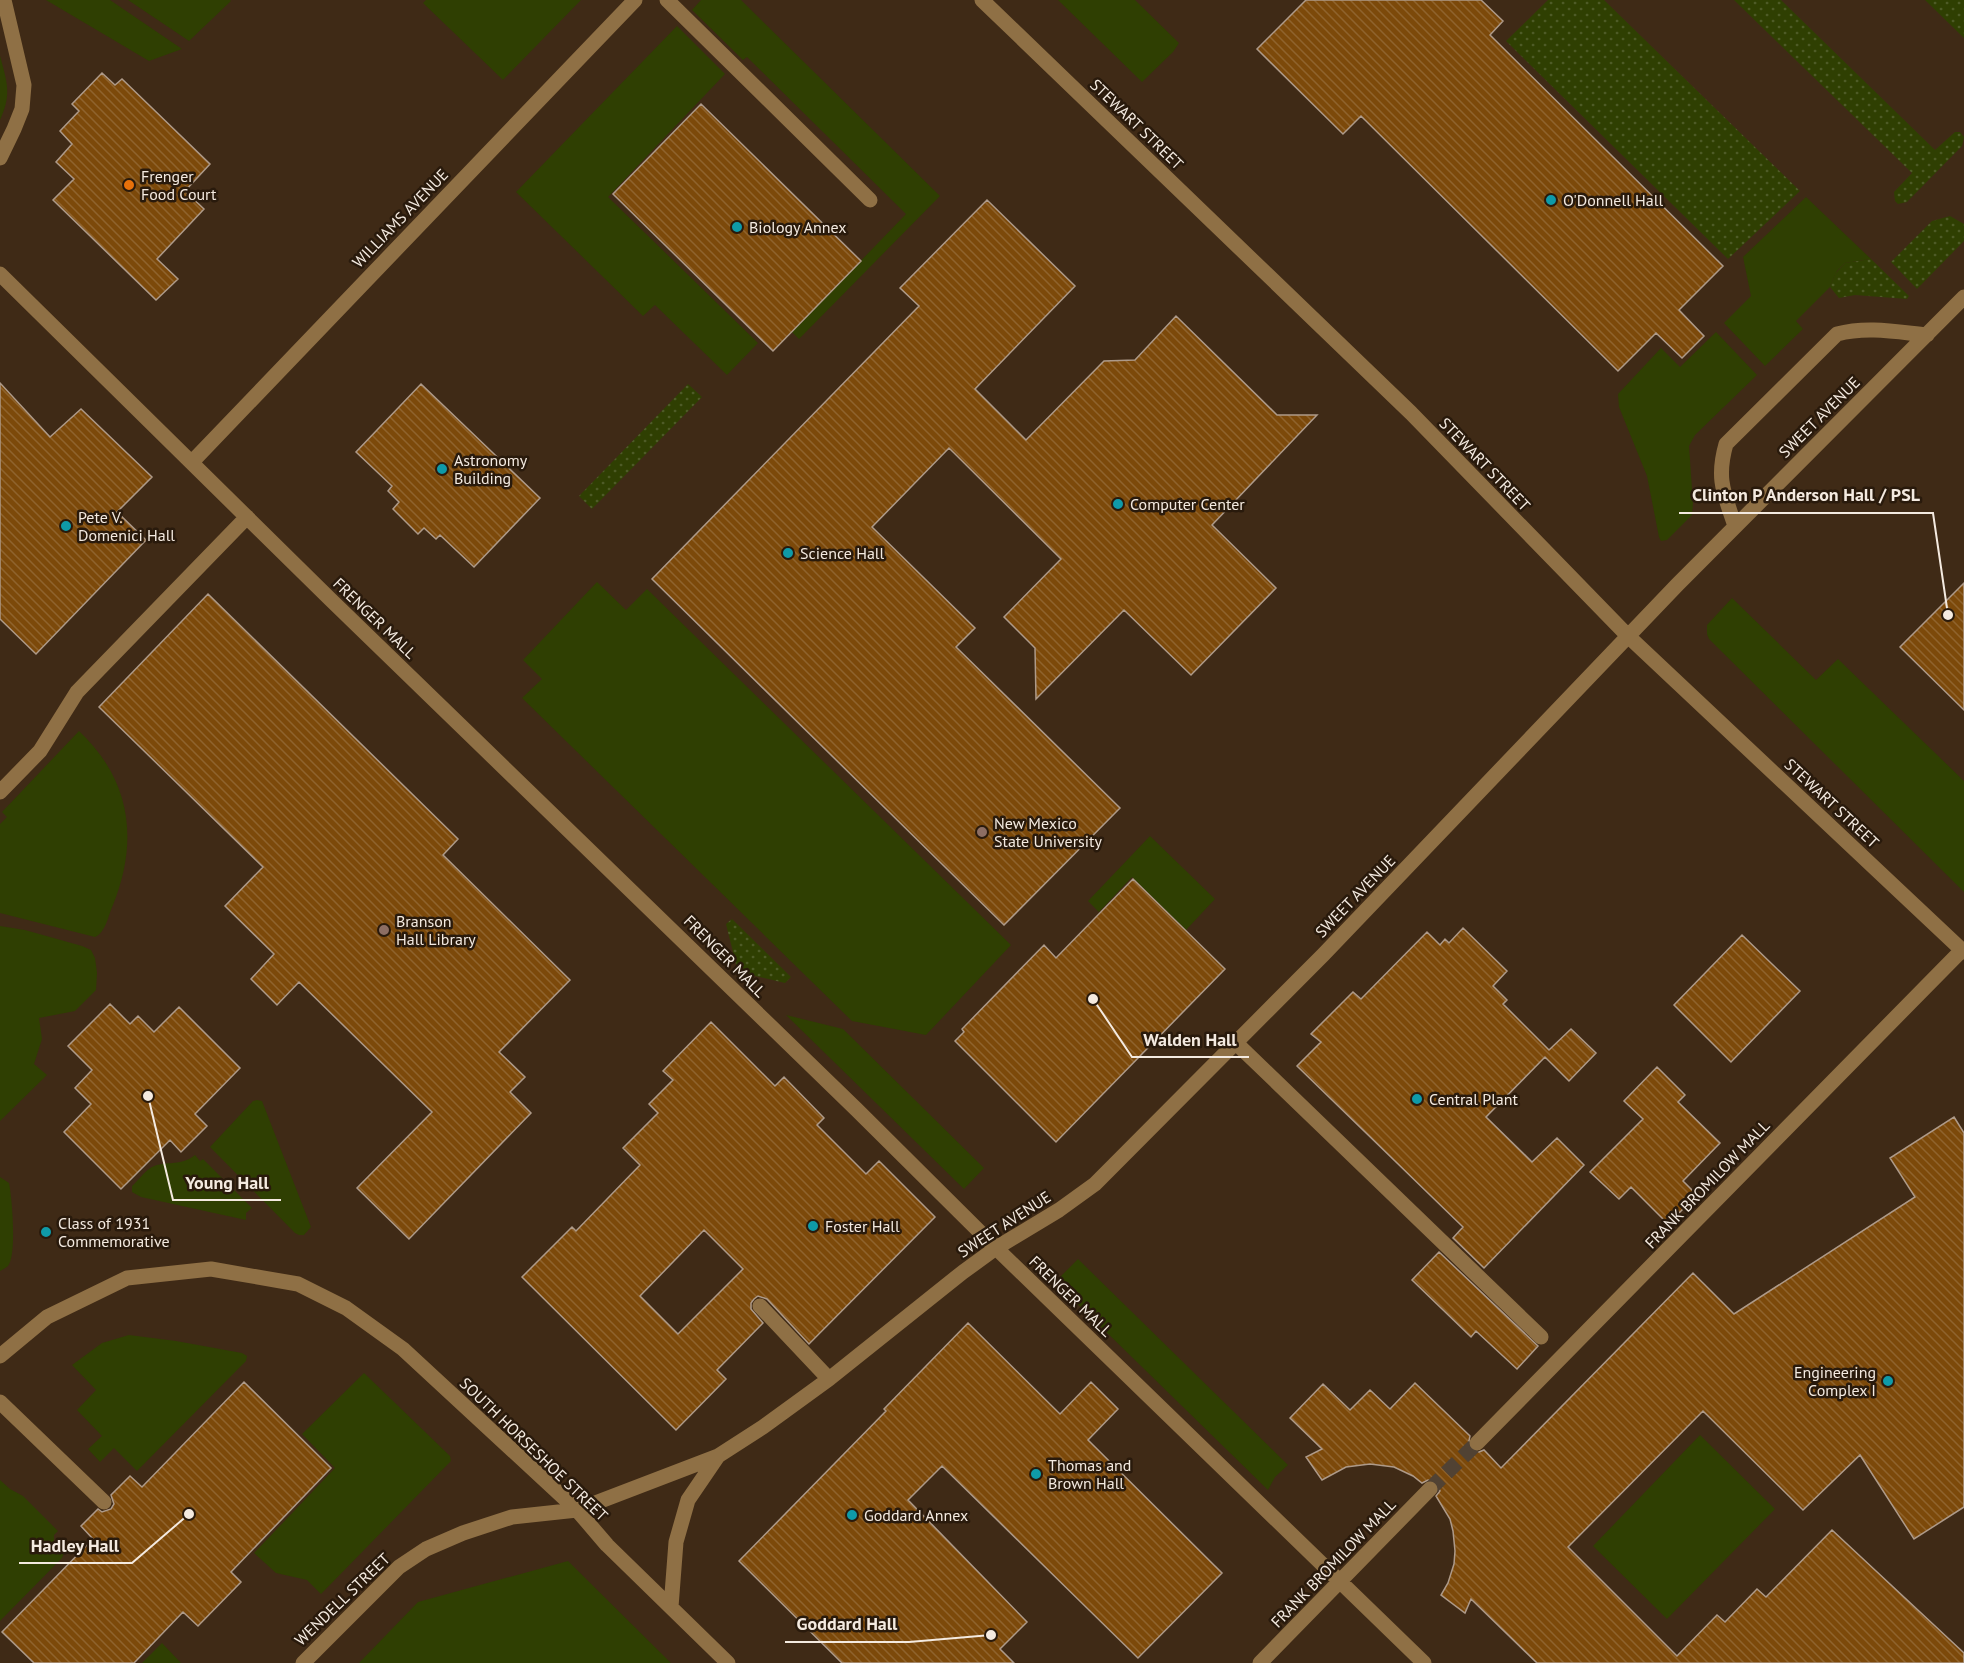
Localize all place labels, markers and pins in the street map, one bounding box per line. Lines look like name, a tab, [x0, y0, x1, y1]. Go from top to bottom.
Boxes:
place label: Frenger Food Court	[141, 166, 217, 204]
marker: Frenger Food Court	[122, 178, 136, 192]
place label: O'Donnell Hall	[1563, 190, 1663, 210]
marker: O'Donnell Hall	[1544, 193, 1558, 207]
place label: Biology Annex	[749, 217, 847, 237]
marker: Biology Annex	[730, 220, 744, 234]
place label: Astronomy Building	[454, 450, 528, 488]
marker: Astronomy Building	[435, 462, 449, 476]
callout: Clinton P Anderson Hall / PSL	[1679, 477, 1933, 513]
place label: Computer Center	[1130, 494, 1245, 514]
marker: Computer Center	[1111, 497, 1125, 511]
place label: Pete V. Domenici Hall	[78, 507, 175, 545]
marker: Pete V. Domenici Hall	[59, 519, 73, 533]
place label: Science Hall	[800, 543, 884, 563]
marker: Science Hall	[781, 546, 795, 560]
place label: New Mexico State University	[994, 813, 1103, 851]
marker: New Mexico State University	[975, 825, 989, 839]
place label: Branson Hall Library	[396, 911, 476, 949]
marker: Branson Hall Library	[377, 923, 391, 937]
callout: Walden Hall	[1132, 1021, 1249, 1057]
place label: Central Plant	[1429, 1089, 1519, 1109]
marker: Central Plant	[1410, 1092, 1424, 1106]
callout: Young Hall	[173, 1164, 281, 1200]
place label: Class of 1931 Commemorative	[58, 1213, 170, 1251]
place label: Foster Hall	[825, 1216, 900, 1236]
marker: Foster Hall	[806, 1219, 820, 1233]
marker: Class of 1931 Commemorative	[39, 1225, 53, 1239]
place label: Engineering Complex I	[1794, 1362, 1876, 1400]
marker: Engineering Complex I	[1881, 1374, 1895, 1388]
place label: Thomas and Brown Hall	[1048, 1455, 1131, 1493]
marker: Thomas and Brown Hall	[1029, 1467, 1043, 1481]
place label: Goddard Annex	[864, 1505, 968, 1525]
marker: Goddard Annex	[845, 1508, 859, 1522]
callout: Hadley Hall	[19, 1527, 132, 1563]
callout: Goddard Hall	[785, 1606, 909, 1642]

